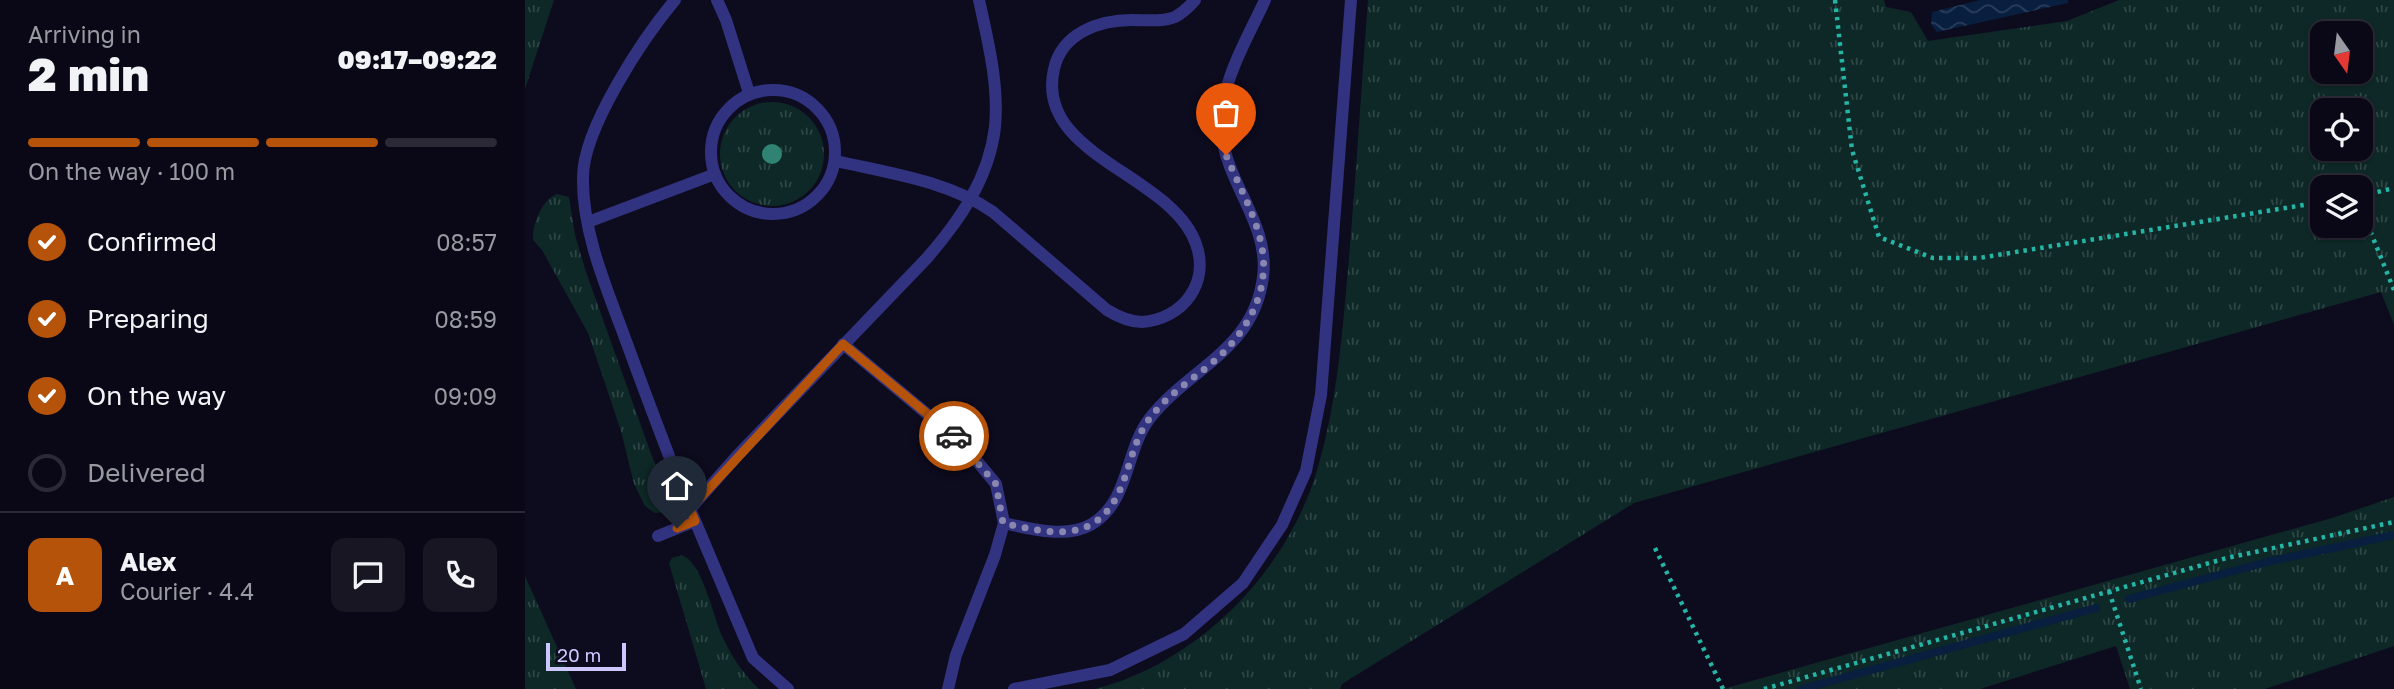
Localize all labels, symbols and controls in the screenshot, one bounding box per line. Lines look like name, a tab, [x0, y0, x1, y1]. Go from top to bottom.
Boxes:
text: Arriving in	[28, 20, 141, 48]
north arrow	[2310, 21, 2373, 84]
map controls	[2310, 21, 2373, 238]
text: 09:17–09:22	[338, 44, 497, 75]
text: 2 min	[28, 46, 149, 101]
pin	[1196, 83, 1256, 155]
icon: bag	[1207, 94, 1245, 132]
button: locate	[2310, 98, 2373, 161]
text: On the way · 100 m	[28, 157, 235, 185]
button: layers	[2310, 175, 2373, 238]
icon: check	[28, 223, 66, 261]
text: Confirmed	[87, 226, 217, 257]
text: 08:57	[436, 228, 497, 256]
icon: check	[28, 300, 66, 338]
text: Preparing	[87, 303, 209, 334]
text: 08:59	[435, 305, 497, 333]
icon: check	[28, 377, 66, 415]
text: On the way	[87, 380, 226, 411]
text: 09:09	[434, 382, 497, 410]
courier	[919, 401, 989, 471]
icon: car	[935, 417, 973, 455]
pin	[647, 456, 707, 528]
text: Delivered	[87, 457, 206, 488]
icon: home	[658, 467, 696, 505]
button: chat	[331, 538, 405, 612]
button: phone	[423, 538, 497, 612]
text: Alex	[120, 546, 177, 577]
text: A	[56, 560, 74, 591]
text: Courier · 4.4	[120, 577, 254, 605]
scale bar	[546, 640, 627, 672]
text: 20 m	[557, 643, 601, 666]

